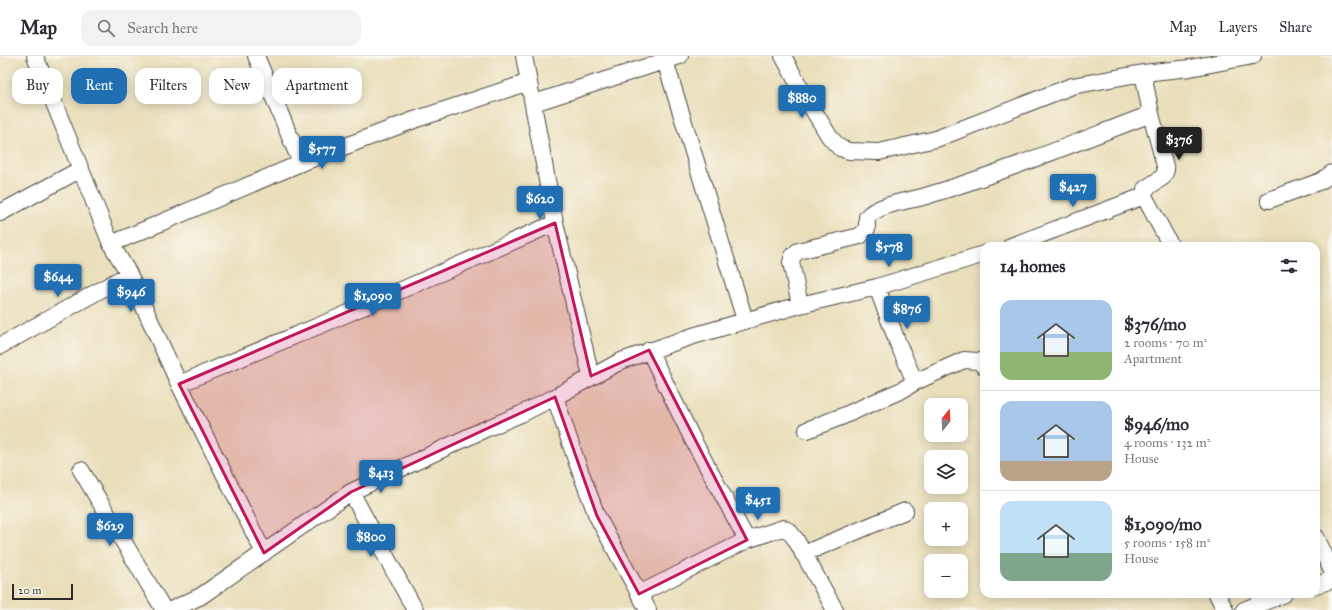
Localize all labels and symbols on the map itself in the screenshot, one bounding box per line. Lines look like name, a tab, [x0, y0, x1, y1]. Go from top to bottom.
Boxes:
pin: $880	[778, 85, 826, 119]
pin: $376	[1155, 127, 1203, 161]
pin: $577	[298, 136, 346, 170]
pin: $427	[1049, 174, 1097, 208]
pin: $620	[516, 186, 564, 220]
pin: $578	[865, 234, 913, 268]
pin: $644	[34, 264, 82, 298]
pin: $946	[107, 279, 155, 313]
pin: $1,090	[340, 283, 406, 317]
pin: $876	[883, 296, 931, 330]
north arrow	[924, 398, 968, 442]
pin: $413	[357, 460, 405, 494]
pin: $451	[734, 487, 782, 521]
pin: $629	[86, 513, 134, 547]
pin: $800	[347, 524, 395, 558]
scale bar	[12, 582, 73, 601]

